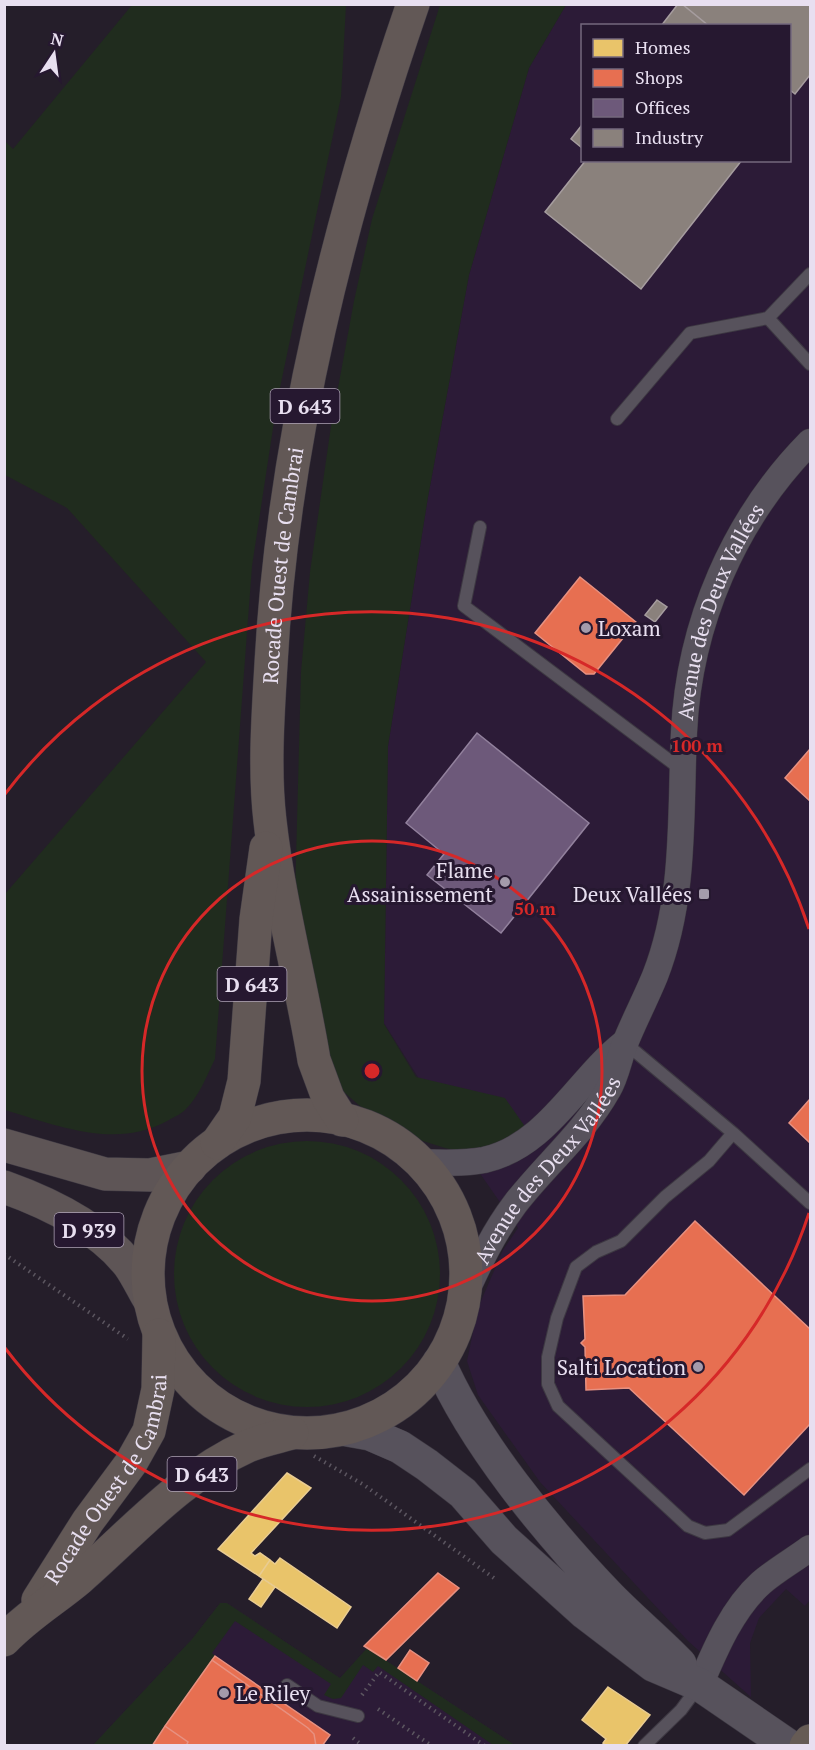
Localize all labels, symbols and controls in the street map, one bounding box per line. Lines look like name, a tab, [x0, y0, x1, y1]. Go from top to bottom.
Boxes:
north arrow	[24, 24, 84, 84]
legend	[581, 24, 791, 162]
text: N	[49, 27, 66, 51]
text: Homes	[635, 35, 690, 59]
text: Shops	[635, 65, 683, 89]
text: Offices	[635, 95, 690, 119]
text: Industry	[635, 125, 704, 149]
road number: D 643	[270, 389, 340, 423]
street label: Rocade Ouest de Cambrai	[256, 445, 310, 685]
street label: Avenue des Deux Vallées	[671, 498, 770, 721]
place label: Loxam	[598, 614, 661, 642]
marker: Loxam	[579, 621, 593, 635]
text: 100 m	[671, 733, 723, 757]
place label: Flame Assainissement	[347, 856, 493, 908]
marker: Flame Assainissement	[498, 875, 512, 889]
place label: Deux Vallées	[573, 880, 692, 908]
marker: Deux Vallées	[697, 887, 711, 901]
text: 50 m	[514, 896, 556, 920]
road number: D 643	[218, 967, 286, 1001]
centre of rings	[362, 1061, 382, 1081]
street label: Avenue des Deux Vallées	[468, 1072, 627, 1269]
road number: D 939	[54, 1213, 124, 1247]
place label: Salti Location	[557, 1353, 687, 1381]
marker: Salti Location	[691, 1360, 705, 1374]
street label: Rocade Ouest de Cambrai	[38, 1374, 172, 1589]
road number: D 643	[168, 1457, 236, 1491]
place label: Le Riley	[236, 1679, 310, 1707]
marker: Le Riley	[217, 1686, 231, 1700]

